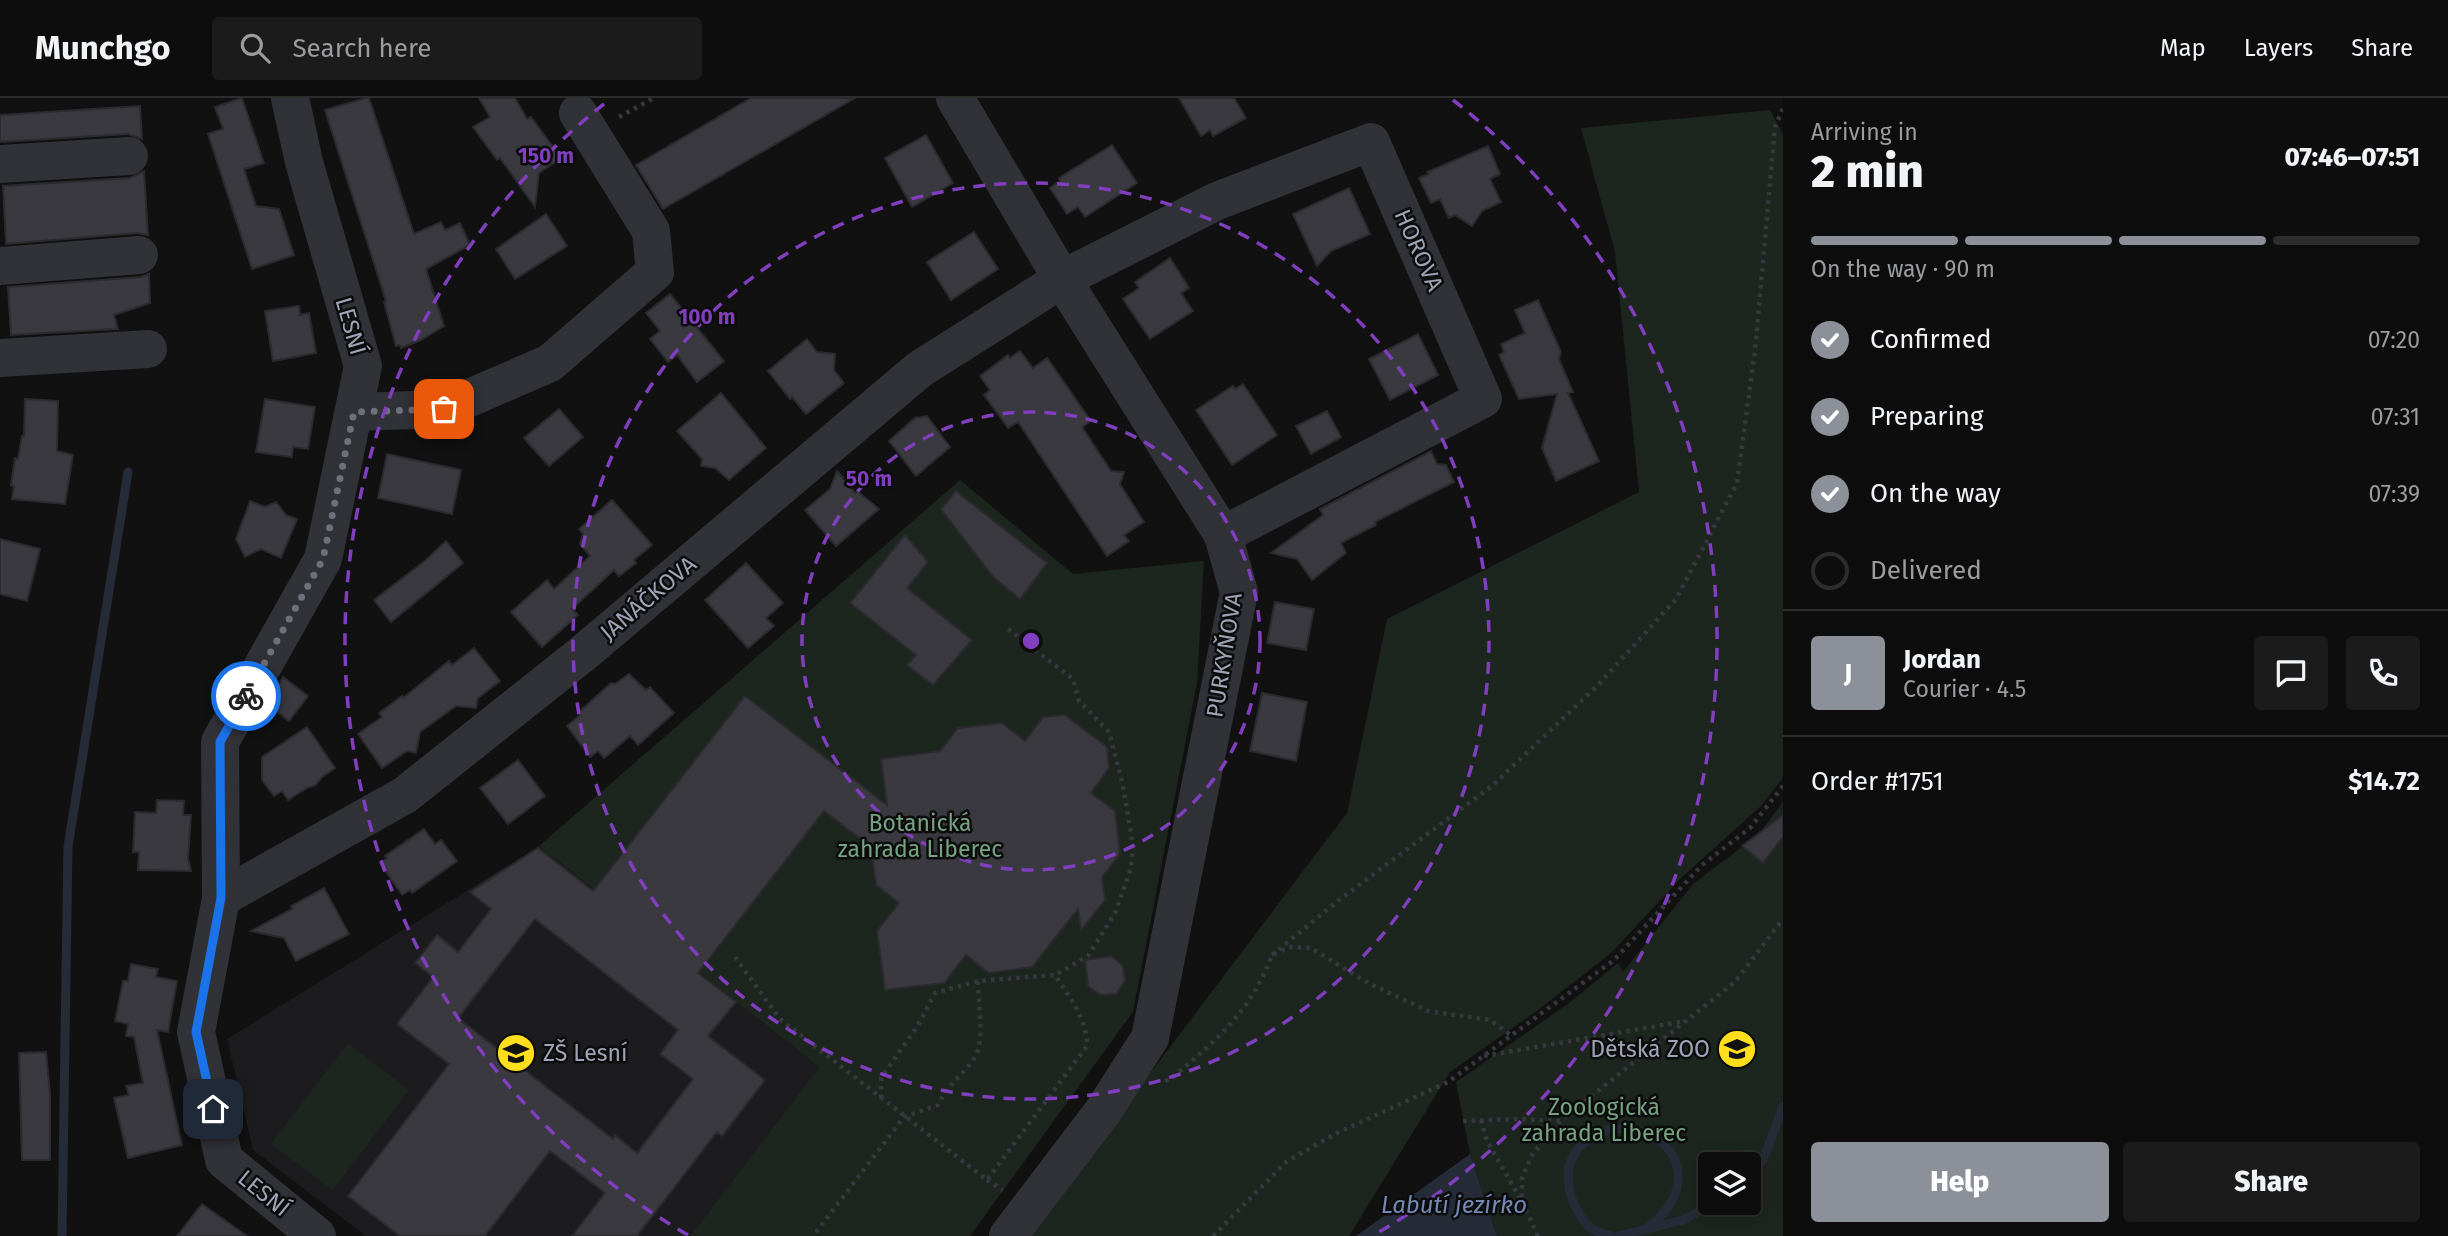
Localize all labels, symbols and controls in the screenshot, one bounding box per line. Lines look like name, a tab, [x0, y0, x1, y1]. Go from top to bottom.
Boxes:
search box	[212, 17, 702, 80]
text: Munchgo	[35, 28, 170, 68]
icon: search	[236, 29, 274, 67]
text: Search here	[292, 33, 431, 64]
text: Map	[2160, 34, 2206, 62]
text: Layers	[2244, 34, 2313, 62]
text: Share	[2351, 34, 2413, 62]
text: Arriving in	[1811, 118, 1918, 146]
text: 07:46–07:51	[2285, 142, 2420, 173]
text: 150 m	[518, 143, 574, 169]
text: 2 min	[1811, 144, 1924, 199]
street label: HOROVA	[1389, 205, 1450, 296]
text: On the way · 90 m	[1811, 255, 1995, 283]
street label: LESNÍ	[329, 294, 374, 358]
text: 100 m	[678, 304, 736, 330]
icon: check	[1811, 321, 1849, 359]
text: Confirmed	[1870, 324, 1991, 355]
text: 07:20	[2368, 326, 2420, 354]
pin	[414, 379, 474, 439]
icon: bag	[425, 390, 463, 428]
icon: check	[1811, 398, 1849, 436]
text: Preparing	[1870, 401, 1983, 432]
text: 07:31	[2371, 403, 2420, 431]
text: 50 m	[846, 466, 892, 492]
icon: check	[1811, 475, 1849, 513]
text: On the way	[1870, 478, 2001, 509]
text: 07:39	[2368, 480, 2420, 508]
street label: JANÁČKOVA	[594, 549, 702, 646]
text: Delivered	[1870, 555, 1982, 586]
street label: PURKYŇOVA	[1200, 590, 1248, 719]
centre of rings	[1019, 629, 1043, 653]
button: chat	[2254, 636, 2328, 710]
button: phone	[2346, 636, 2420, 710]
text: Jordan	[1903, 644, 1981, 675]
text: J	[1844, 658, 1852, 689]
courier	[211, 661, 281, 731]
text: Courier · 4.5	[1903, 675, 2026, 703]
icon: bike	[227, 677, 265, 715]
text: Order #1751	[1811, 766, 1944, 797]
text: $14.72	[2348, 766, 2420, 797]
park label: Botanická zahrada Liberec	[838, 809, 1002, 863]
school or university icon: Dětská ZOO	[1716, 1028, 1758, 1070]
school or university icon: ZŠ Lesní	[495, 1032, 537, 1074]
place label: Dětská ZOO	[1590, 1035, 1710, 1063]
place label: ZŠ Lesní	[543, 1038, 627, 1067]
pin	[183, 1079, 243, 1139]
icon: home	[194, 1090, 232, 1128]
park label: Zoologická zahrada Liberec	[1522, 1093, 1686, 1147]
button: Help	[1811, 1142, 2109, 1222]
button: Share	[2123, 1142, 2420, 1222]
map controls	[1698, 1152, 1761, 1215]
button: layers	[1698, 1152, 1761, 1215]
street label: LESNÍ	[232, 1163, 296, 1222]
water label: Labutí jezírko	[1381, 1191, 1527, 1219]

